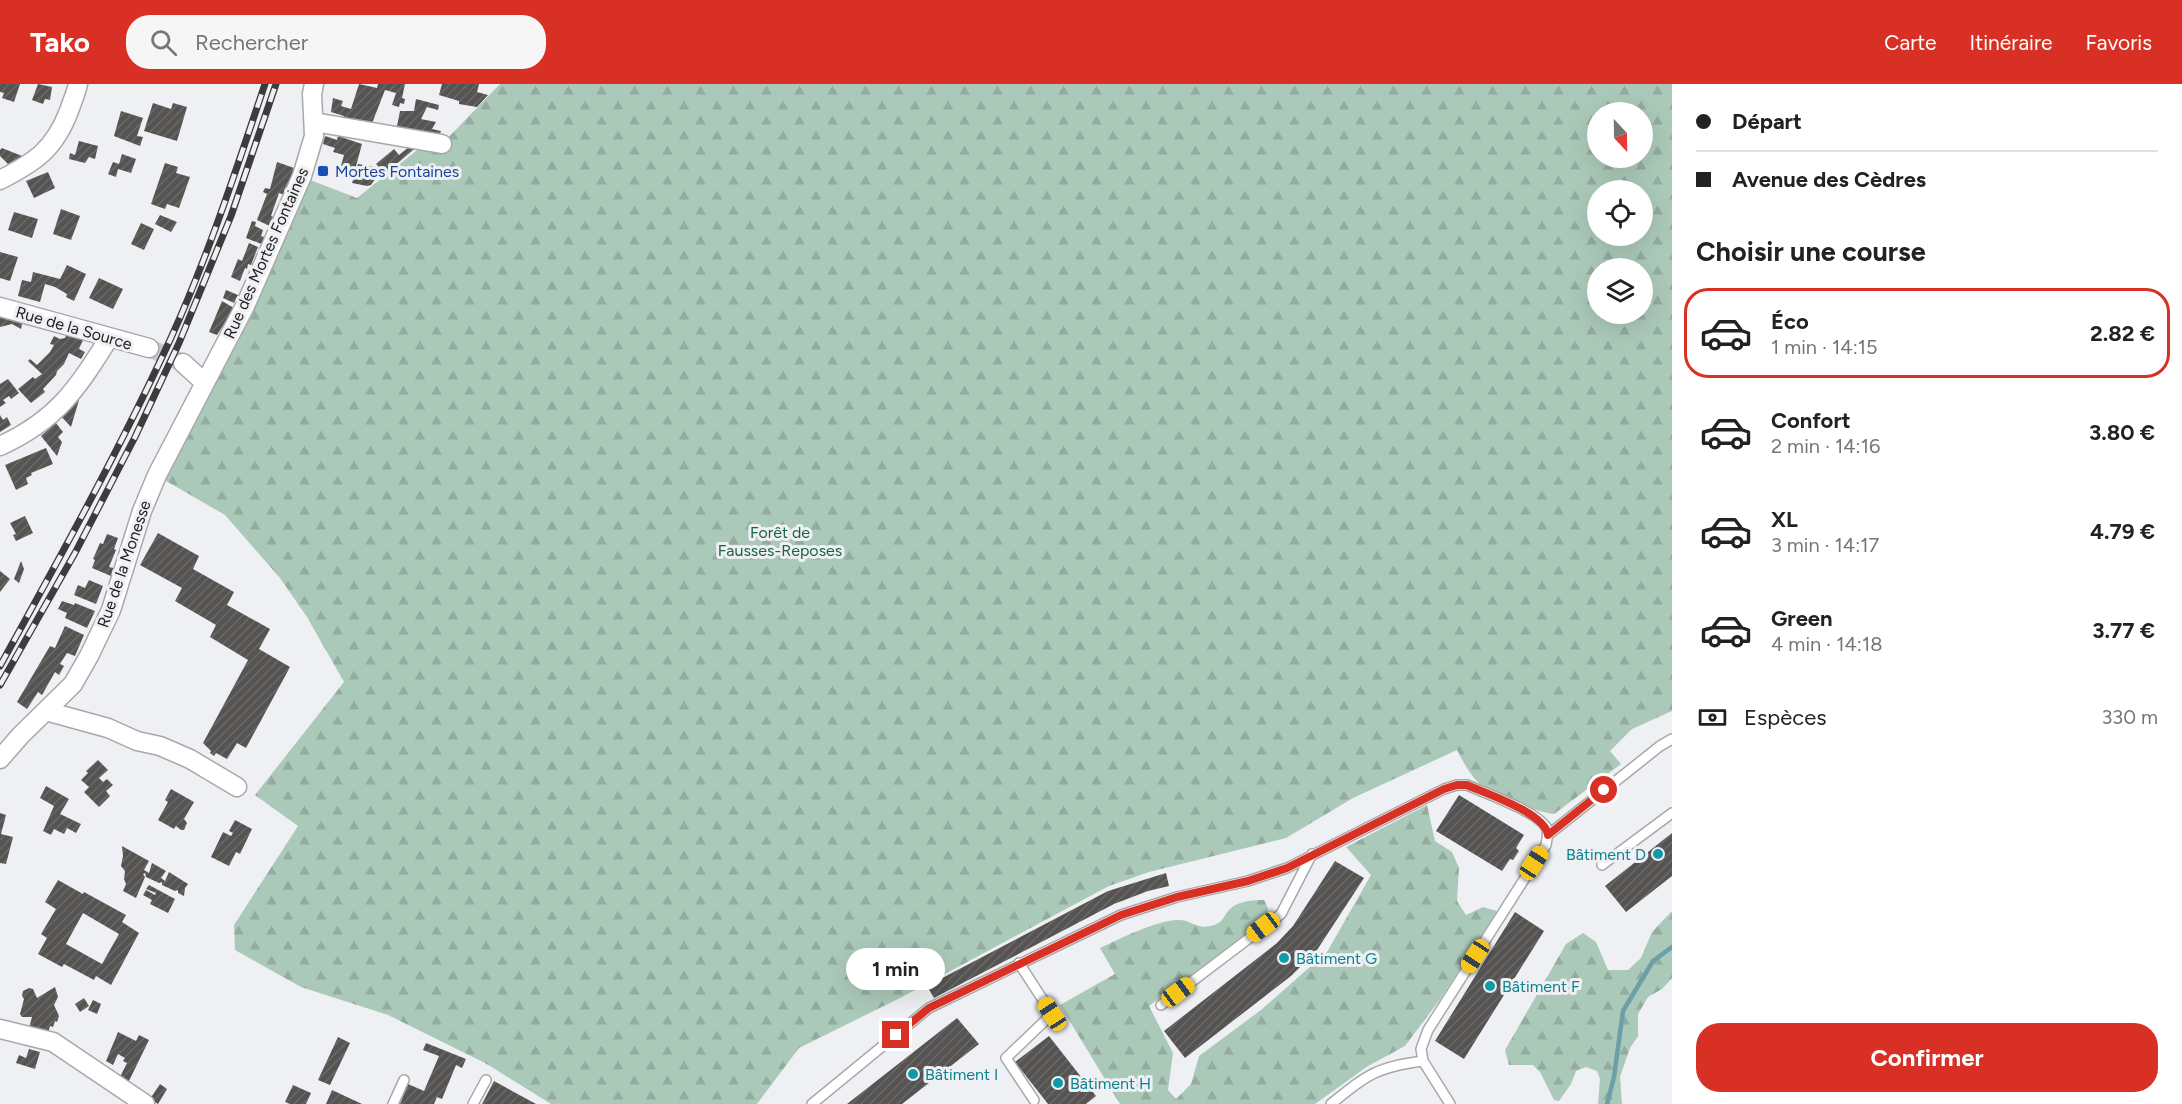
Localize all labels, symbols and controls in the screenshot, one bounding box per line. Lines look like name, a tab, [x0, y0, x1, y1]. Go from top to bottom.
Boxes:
search box	[126, 15, 546, 69]
text: Tako	[30, 25, 90, 59]
icon: search	[147, 26, 180, 59]
text: Rechercher	[195, 29, 308, 56]
text: Carte	[1884, 30, 1937, 55]
text: Itinéraire	[1970, 30, 2053, 55]
text: Favoris	[2086, 30, 2152, 55]
north arrow	[1587, 102, 1653, 168]
map controls	[1587, 102, 1653, 324]
text: Départ	[1732, 108, 1802, 135]
place label: Mortes Fontaines	[335, 162, 459, 181]
street label: Rue des Mortes Fontaines	[220, 164, 312, 342]
marker: Mortes Fontaines	[316, 164, 330, 178]
text: Avenue des Cèdres	[1732, 166, 1926, 193]
button: locate	[1587, 180, 1653, 246]
text: Choisir une course	[1696, 235, 1926, 268]
button: layers	[1587, 258, 1653, 324]
street label: Rue de la Source	[14, 302, 135, 354]
icon: car	[1699, 306, 1753, 360]
text: Éco	[1771, 308, 1809, 335]
text: 2.82 €	[2090, 320, 2155, 347]
text: 1 min · 14:15	[1771, 335, 1877, 359]
icon: car	[1699, 405, 1753, 459]
text: Confort	[1771, 407, 1851, 434]
text: 3.80 €	[2089, 419, 2155, 446]
text: 2 min · 14:16	[1771, 434, 1880, 458]
street label: Rue de la Monesse	[93, 498, 155, 630]
icon: car	[1699, 504, 1753, 558]
text: XL	[1771, 506, 1798, 533]
text: 4.79 €	[2090, 518, 2155, 545]
park label: Forêt de Fausses-Reposes	[718, 523, 842, 560]
text: 3 min · 14:17	[1771, 533, 1879, 557]
icon: car	[1699, 603, 1753, 657]
text: Green	[1771, 605, 1833, 632]
text: 3.77 €	[2092, 617, 2155, 644]
text: 4 min · 14:18	[1771, 632, 1882, 656]
icon: cash	[1696, 701, 1729, 734]
text: Espèces	[1744, 704, 1826, 731]
text: 330 m	[2101, 705, 2158, 729]
route start	[1590, 776, 1617, 803]
car	[1517, 843, 1551, 883]
place label: Bâtiment D	[1566, 845, 1646, 864]
marker: Bâtiment D	[1651, 847, 1665, 861]
car	[1243, 909, 1283, 945]
car	[1458, 936, 1492, 976]
callout: 1 min	[846, 948, 946, 990]
place label: Bâtiment G	[1296, 949, 1377, 968]
marker: Bâtiment G	[1277, 951, 1291, 965]
text: 1 min	[872, 957, 919, 981]
car	[1158, 974, 1198, 1010]
place label: Bâtiment F	[1502, 977, 1580, 996]
marker: Bâtiment F	[1483, 979, 1497, 993]
car	[1035, 994, 1069, 1034]
route end	[882, 1021, 909, 1048]
button: Confirmer	[1696, 1023, 2158, 1092]
place label: Bâtiment I	[925, 1065, 998, 1084]
marker: Bâtiment I	[906, 1067, 920, 1081]
place label: Bâtiment H	[1070, 1074, 1151, 1093]
marker: Bâtiment H	[1051, 1076, 1065, 1090]

